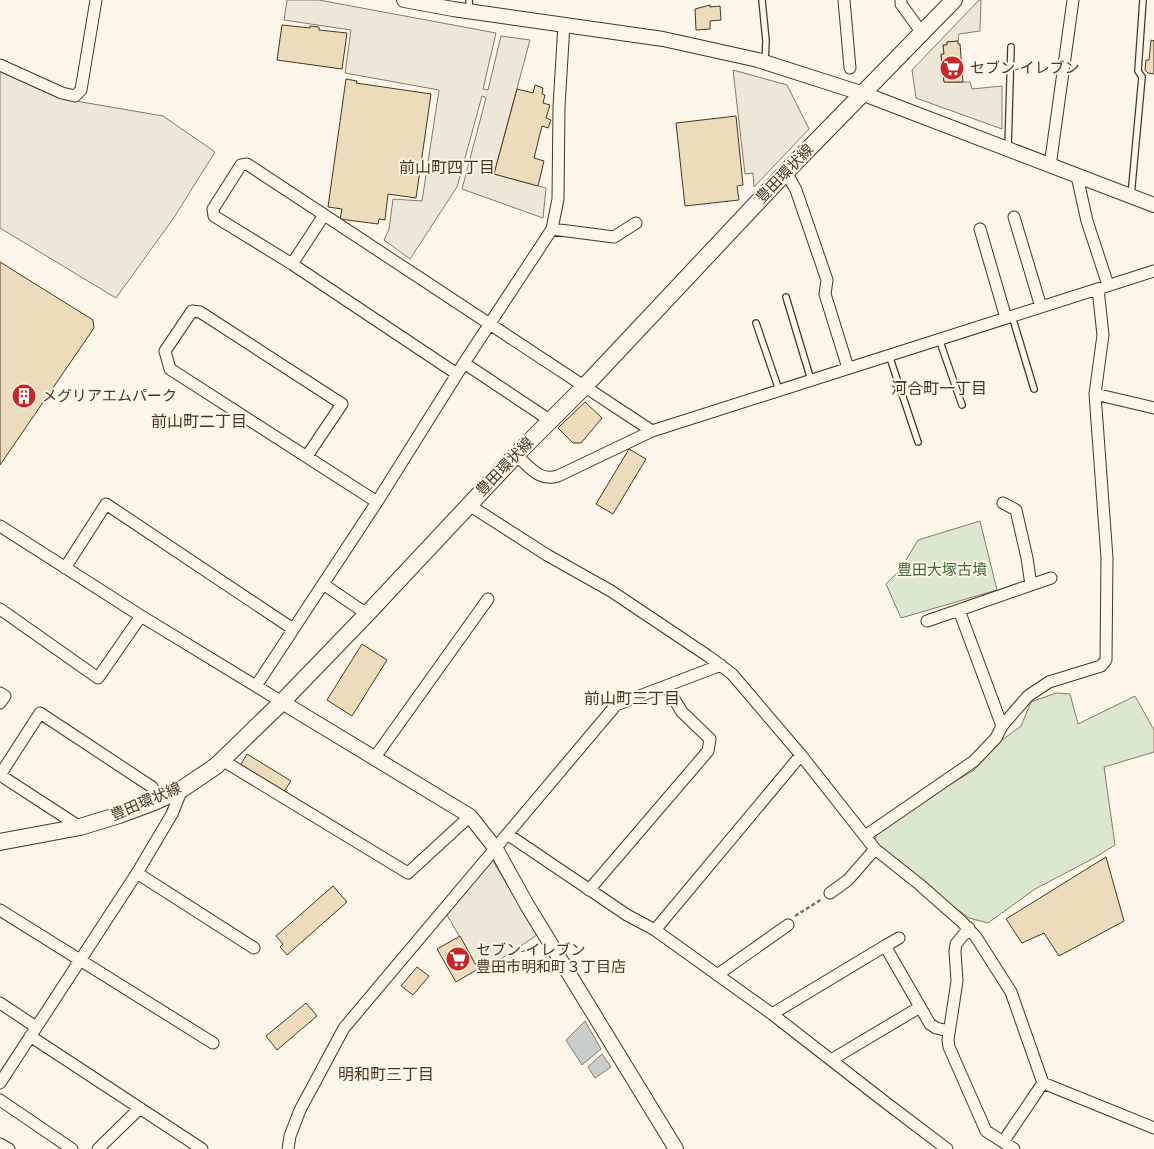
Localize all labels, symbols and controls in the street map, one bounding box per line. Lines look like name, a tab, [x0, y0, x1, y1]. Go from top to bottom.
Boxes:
supermarket icon: セブン-イレブン	[939, 55, 965, 81]
place label: セブン-イレブン	[970, 60, 1080, 76]
street label: 豊田環状線	[752, 140, 816, 206]
district label: 前山町四丁目	[399, 159, 495, 176]
district label: 河合町一丁目	[891, 380, 987, 397]
building icon: メグリアエムパーク	[11, 383, 37, 409]
place label: メグリアエムパーク	[42, 388, 177, 404]
district label: 前山町二丁目	[151, 413, 247, 430]
street label: 豊田環状線	[472, 433, 536, 499]
park label: 豊田大塚古墳	[897, 562, 987, 578]
district label: 前山町三丁目	[584, 690, 680, 707]
street label: 豊田環状線	[108, 779, 183, 824]
place label: セブン-イレブン 豊田市明和町３丁目店	[476, 942, 626, 975]
supermarket icon: セブン-イレブン 豊田市明和町３丁目店	[445, 946, 471, 972]
district label: 明和町三丁目	[338, 1066, 434, 1083]

